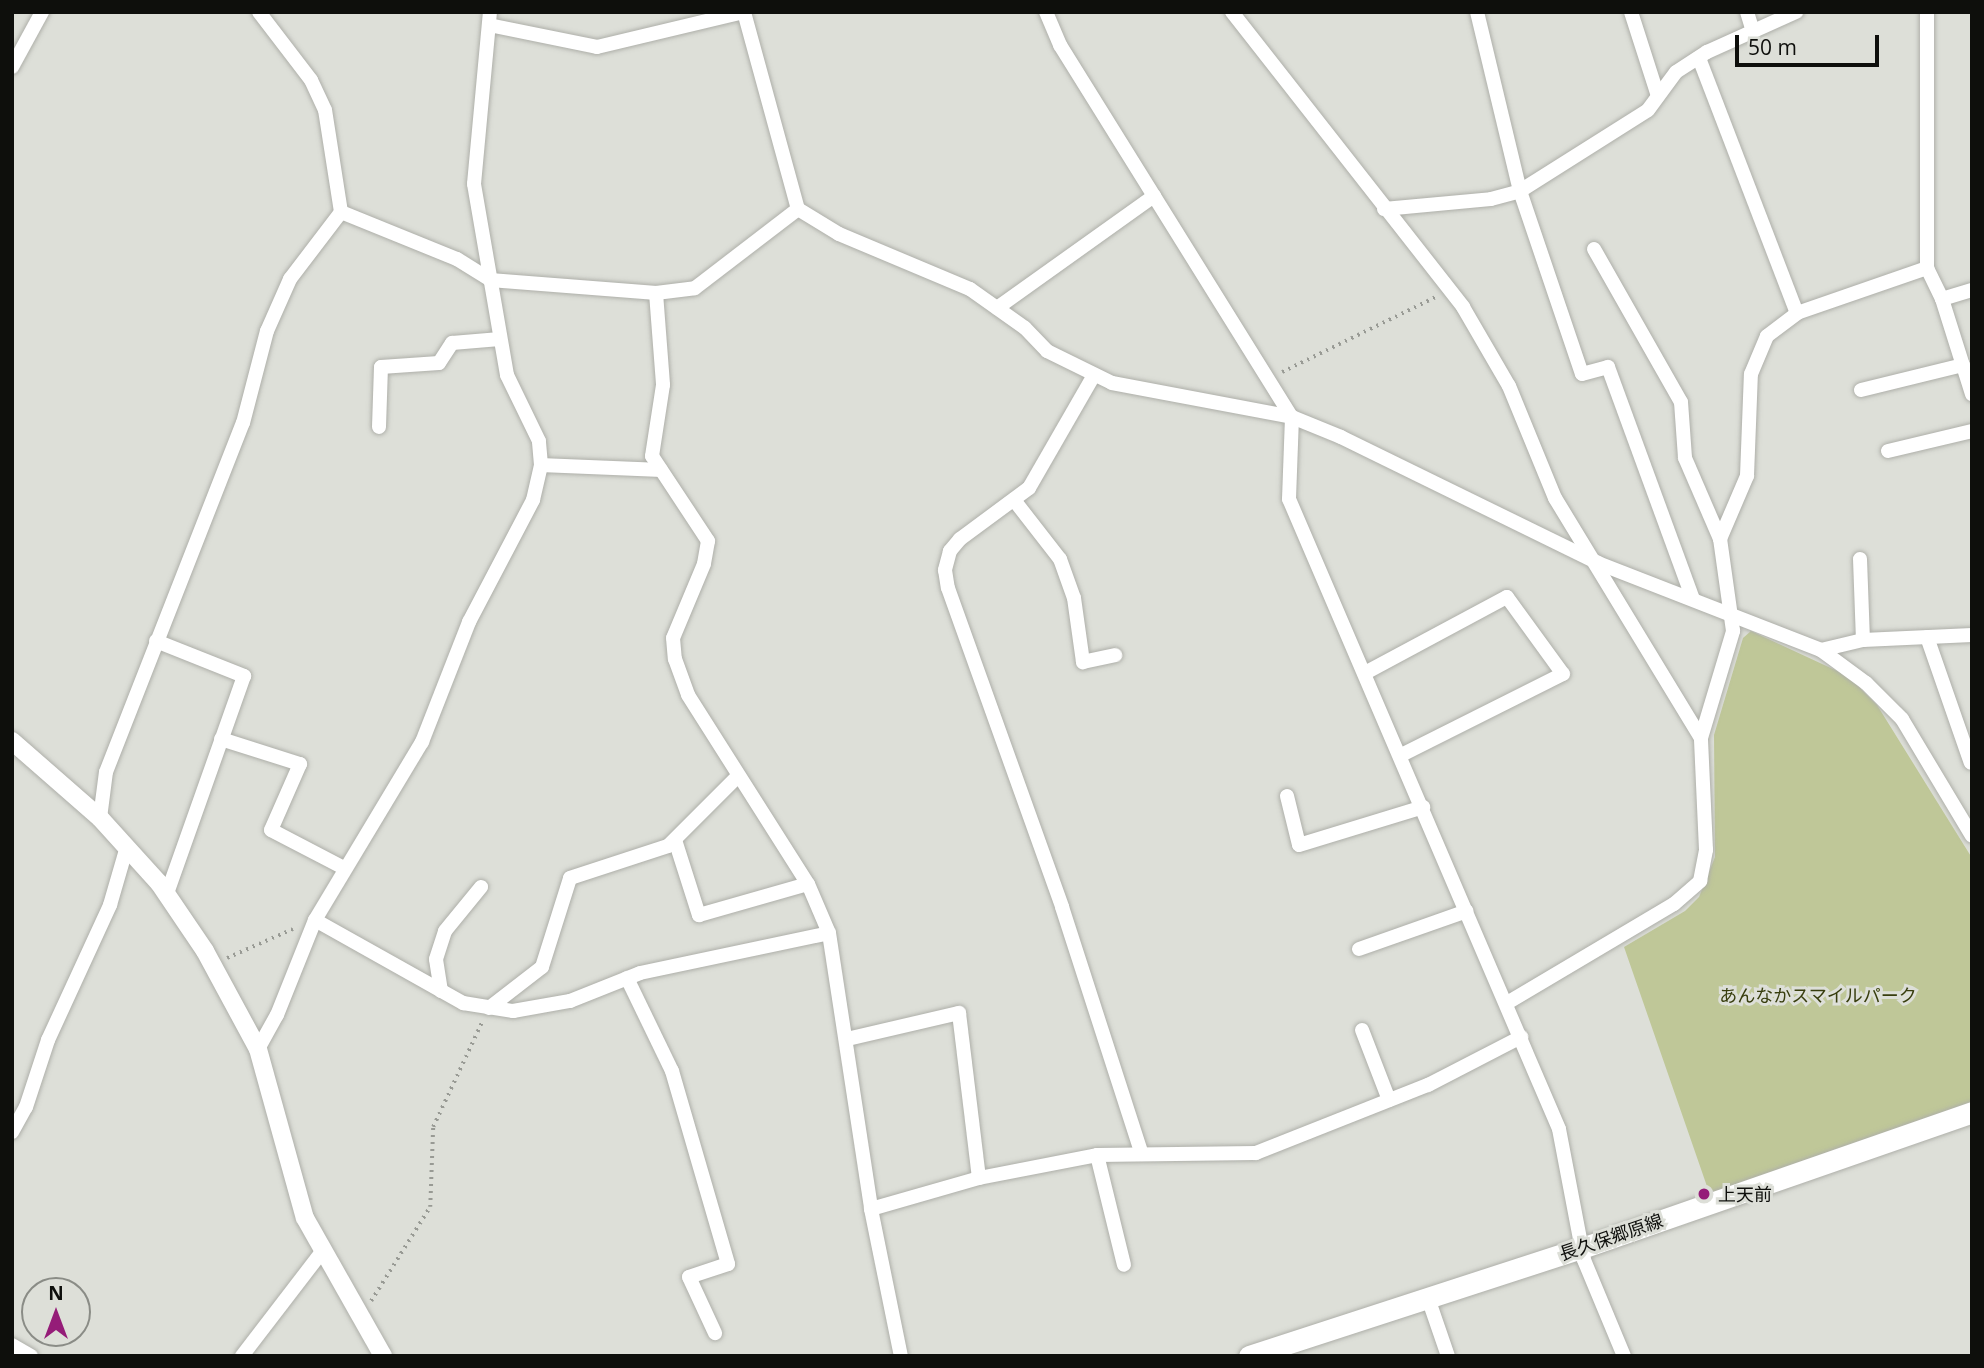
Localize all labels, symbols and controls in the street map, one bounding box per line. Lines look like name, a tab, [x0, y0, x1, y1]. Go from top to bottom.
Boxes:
scale bar	[1739, 21, 1882, 65]
text: 50 m	[1748, 33, 1797, 61]
park label: あんなかスマイルパーク	[1719, 984, 1917, 1006]
place label: 上天前	[1718, 1183, 1772, 1205]
marker: 上天前	[1696, 1186, 1712, 1202]
street label: 長久保郷原線	[1556, 1209, 1666, 1265]
north arrow	[21, 1277, 91, 1347]
text: N	[48, 1280, 64, 1306]

